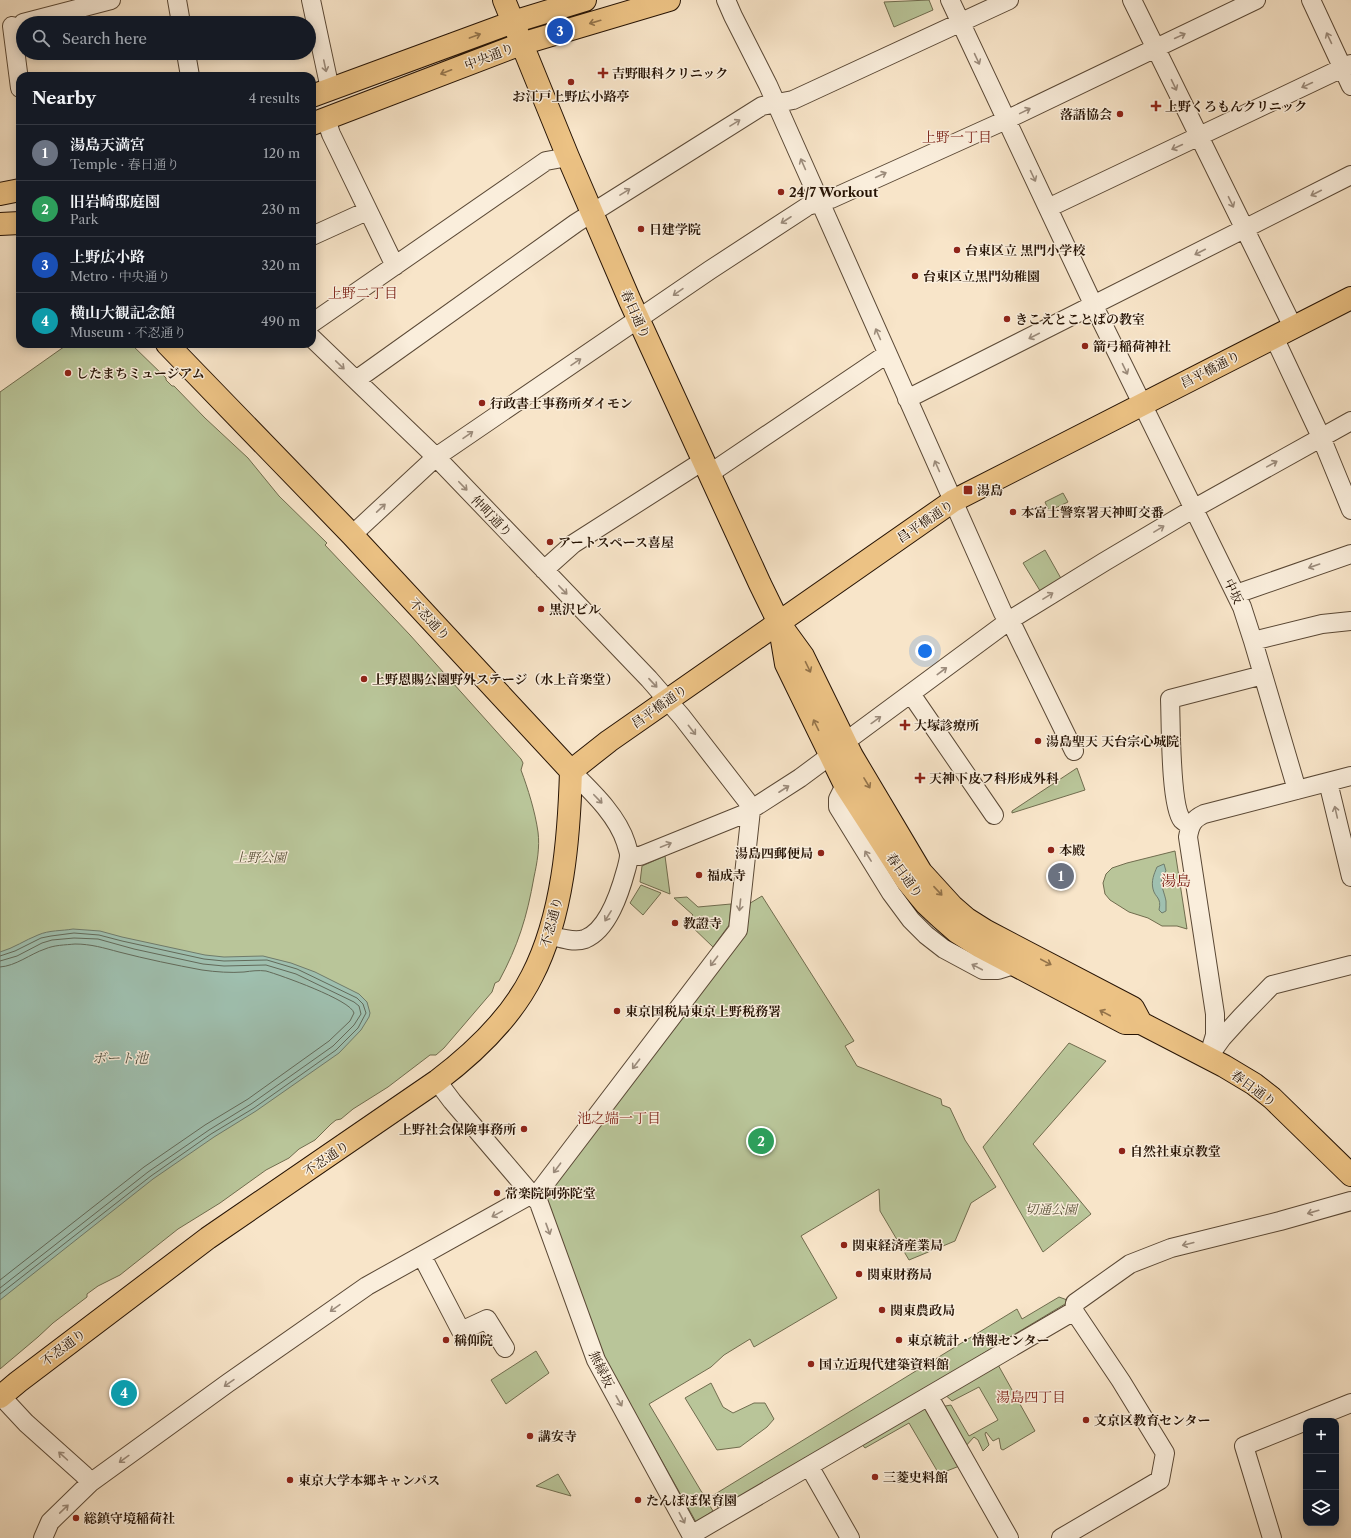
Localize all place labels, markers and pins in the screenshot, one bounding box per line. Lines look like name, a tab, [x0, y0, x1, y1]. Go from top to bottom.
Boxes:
pin: 3	[547, 16, 573, 46]
place label: 吉野眼科クリニック	[612, 65, 728, 81]
marker: 吉野眼科クリニック	[597, 67, 609, 79]
marker: お江戸上野広小路亭	[566, 77, 576, 87]
place label: お江戸上野広小路亭	[512, 88, 630, 104]
place label: 上野くろもんクリニック	[1165, 98, 1307, 114]
marker: 上野くろもんクリニック	[1150, 100, 1162, 112]
place label: 落語協会	[1060, 106, 1112, 122]
marker: 落語協会	[1115, 109, 1125, 119]
place label: 24/7 Workout	[789, 184, 879, 200]
marker: 24/7 Workout	[776, 187, 786, 197]
place label: 日建学院	[649, 221, 701, 237]
marker: 日建学院	[636, 224, 646, 234]
place label: 台東区立 黒門小学校	[965, 242, 1086, 258]
marker: 台東区立 黒門小学校	[952, 245, 962, 255]
place label: 台東区立黒門幼稚園	[923, 268, 1040, 284]
marker: 台東区立黒門幼稚園	[910, 271, 920, 281]
place label: きこえとことばの教室	[1015, 311, 1145, 327]
marker: きこえとことばの教室	[1002, 314, 1012, 324]
place label: 箭弓稲荷神社	[1093, 338, 1171, 354]
marker: 箭弓稲荷神社	[1080, 341, 1090, 351]
place label: したまちミュージアム	[76, 365, 205, 381]
marker: したまちミュージアム	[63, 368, 73, 378]
place label: 行政書士事務所ダイモン	[490, 395, 633, 411]
marker: 行政書士事務所ダイモン	[477, 398, 487, 408]
place label: 湯島	[977, 482, 1003, 498]
marker: 湯島	[962, 484, 974, 496]
place label: 本富士警察署天神町交番	[1021, 504, 1164, 520]
marker: 本富士警察署天神町交番	[1008, 507, 1018, 517]
place label: アートスペース喜屋	[558, 534, 674, 550]
marker: アートスペース喜屋	[545, 537, 555, 547]
place label: 黒沢ビル	[549, 601, 601, 617]
marker: 黒沢ビル	[536, 604, 546, 614]
place label: 上野恩賜公園野外ステージ（水上音楽堂）	[372, 671, 618, 687]
marker: 上野恩賜公園野外ステージ（水上音楽堂）	[359, 674, 369, 684]
place label: 大塚診療所	[914, 717, 979, 733]
marker: 大塚診療所	[899, 719, 911, 731]
place label: 湯島聖天 天台宗心城院	[1046, 733, 1179, 749]
marker: 湯島聖天 天台宗心城院	[1033, 736, 1043, 746]
place label: 天神下皮フ科形成外科	[929, 770, 1059, 786]
marker: 天神下皮フ科形成外科	[914, 772, 926, 784]
place label: 本殿	[1059, 842, 1085, 858]
place label: 湯島四郵便局	[735, 845, 813, 861]
marker: 本殿	[1046, 845, 1056, 855]
marker: 湯島四郵便局	[816, 848, 826, 858]
pin: 1	[1048, 861, 1074, 891]
place label: 福成寺	[707, 867, 746, 883]
marker: 福成寺	[694, 870, 704, 880]
place label: 教證寺	[683, 915, 722, 931]
marker: 教證寺	[670, 918, 680, 928]
place label: 東京国税局東京上野税務署	[625, 1003, 781, 1019]
marker: 東京国税局東京上野税務署	[612, 1006, 622, 1016]
place label: 上野社会保険事務所	[399, 1121, 516, 1137]
marker: 上野社会保険事務所	[519, 1124, 529, 1134]
pin: 2	[748, 1126, 774, 1156]
place label: 自然社東京教堂	[1130, 1143, 1221, 1159]
marker: 自然社東京教堂	[1117, 1146, 1127, 1156]
place label: 常楽院阿弥陀堂	[505, 1185, 596, 1201]
marker: 常楽院阿弥陀堂	[492, 1188, 502, 1198]
place label: 関東経済産業局	[852, 1237, 943, 1253]
marker: 関東経済産業局	[839, 1240, 849, 1250]
place label: 関東財務局	[867, 1266, 932, 1282]
marker: 関東財務局	[854, 1269, 864, 1279]
place label: 関東農政局	[890, 1302, 955, 1318]
marker: 関東農政局	[877, 1305, 887, 1315]
place label: 稱仰院	[454, 1332, 493, 1348]
place label: 東京統計・情報センター	[907, 1332, 1049, 1348]
marker: 稱仰院	[441, 1335, 451, 1345]
marker: 東京統計・情報センター	[894, 1335, 904, 1345]
place label: 国立近現代建築資料館	[819, 1356, 949, 1372]
marker: 国立近現代建築資料館	[806, 1359, 816, 1369]
pin: 4	[111, 1378, 137, 1408]
place label: 文京区教育センター	[1094, 1412, 1210, 1428]
marker: 文京区教育センター	[1081, 1415, 1091, 1425]
place label: 講安寺	[538, 1428, 577, 1444]
marker: 講安寺	[525, 1431, 535, 1441]
place label: 三菱史料館	[883, 1469, 948, 1485]
place label: 東京大学本郷キャンパス	[298, 1472, 440, 1488]
marker: 三菱史料館	[870, 1472, 880, 1482]
marker: 東京大学本郷キャンパス	[285, 1475, 295, 1485]
place label: たんぽぽ保育園	[646, 1492, 737, 1508]
marker: たんぽぽ保育園	[633, 1495, 643, 1505]
place label: 総鎮守境稲荷社	[84, 1510, 175, 1526]
marker: 総鎮守境稲荷社	[71, 1513, 81, 1523]

